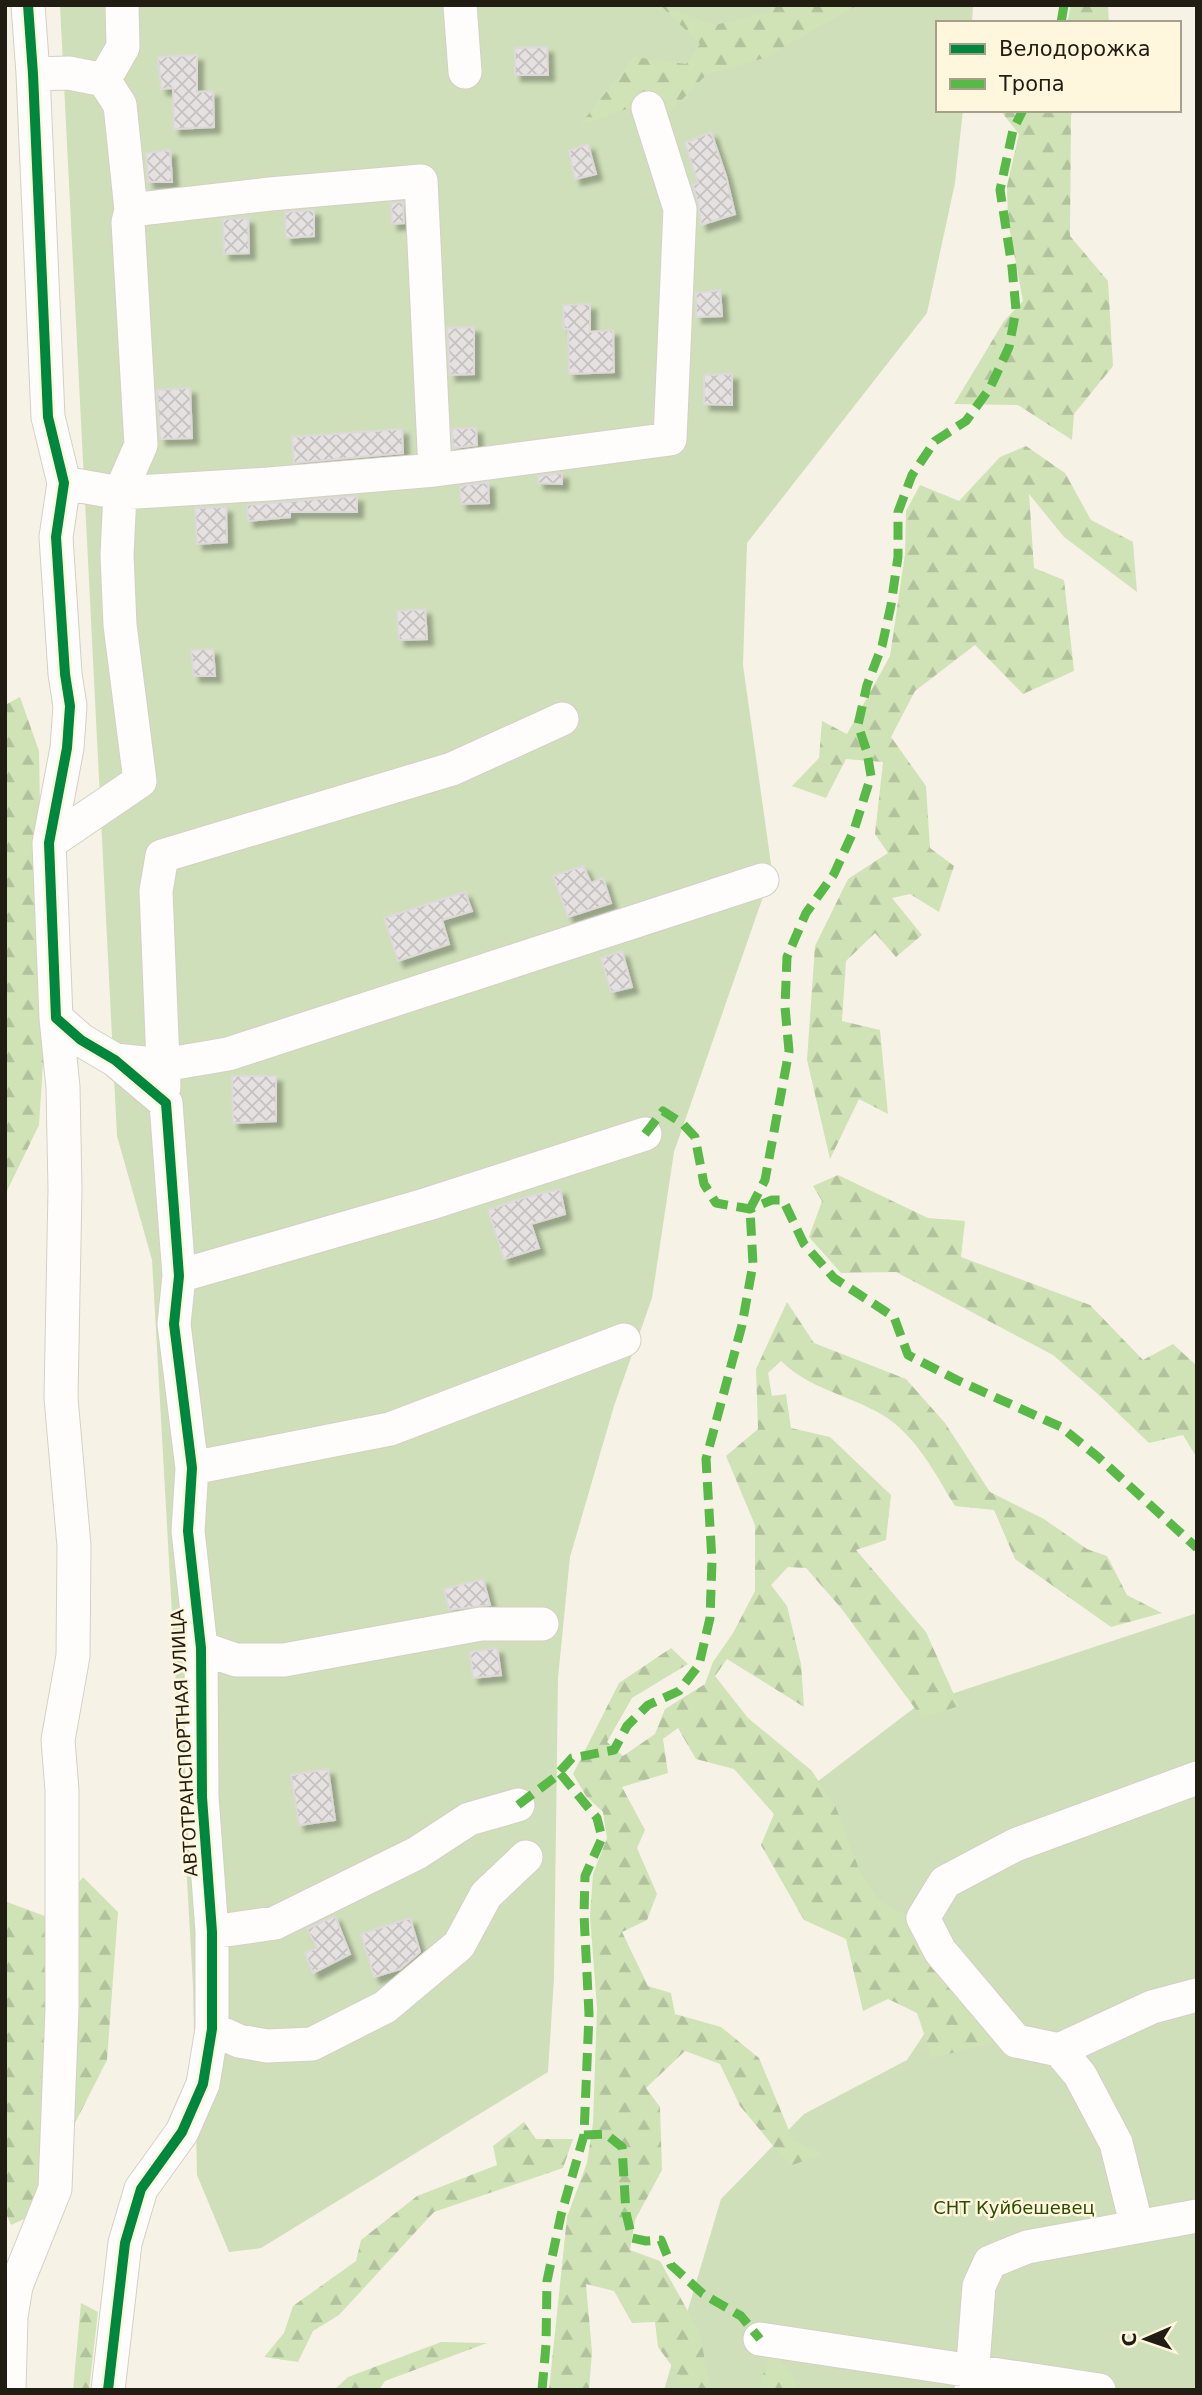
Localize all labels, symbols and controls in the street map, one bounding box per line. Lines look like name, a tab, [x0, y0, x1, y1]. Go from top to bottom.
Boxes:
legend	[936, 21, 1181, 112]
text: Велодорожка	[999, 37, 1151, 61]
text: Тропа	[998, 72, 1065, 96]
street label: АВТОТРАНСПОРТНАЯ УЛИЦА	[166, 1608, 201, 1877]
park label: СНТ Куйбешевец	[933, 2197, 1095, 2218]
north arrow	[1111, 2304, 1181, 2374]
text: С	[1118, 2332, 1140, 2347]

